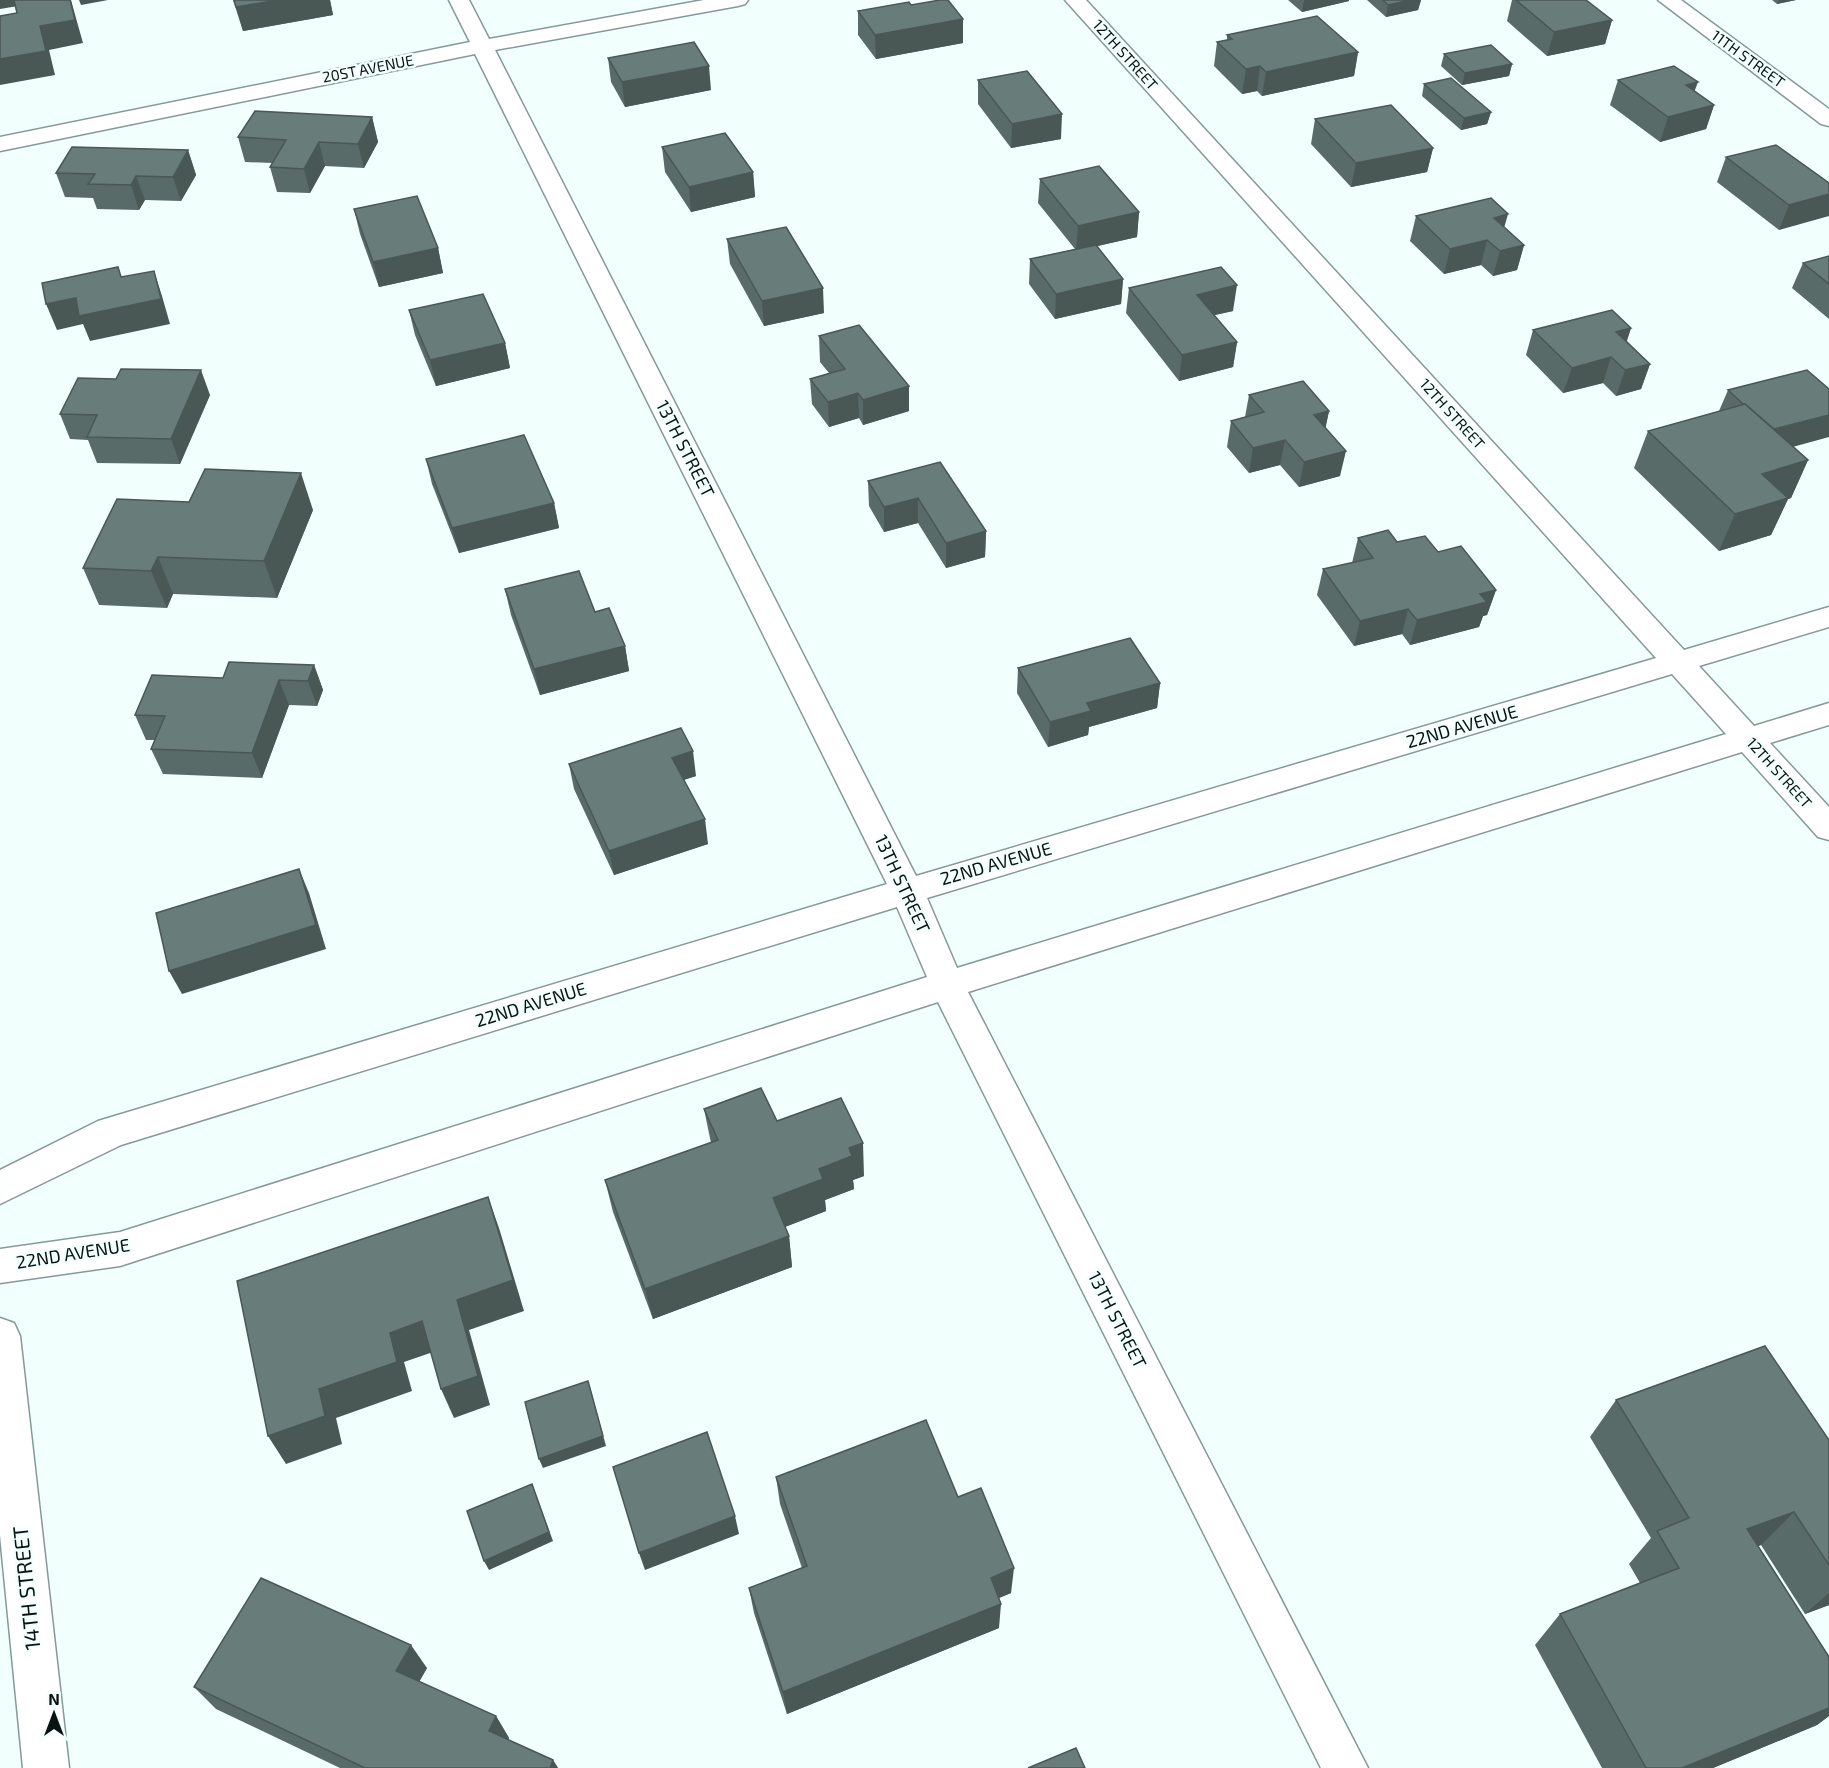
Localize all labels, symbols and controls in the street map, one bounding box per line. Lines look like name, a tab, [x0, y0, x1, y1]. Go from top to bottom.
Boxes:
street label: 12TH STREET	[1089, 15, 1162, 93]
street label: 11TH STREET	[1709, 26, 1789, 91]
street label: 20ST AVENUE	[321, 50, 415, 86]
street label: 12TH STREET	[1416, 374, 1489, 452]
street label: 13TH STREET	[652, 396, 720, 501]
street label: 22ND AVENUE	[1403, 700, 1520, 752]
street label: 12TH STREET	[1743, 733, 1816, 811]
street label: 13TH STREET	[871, 831, 935, 937]
street label: 22ND AVENUE	[937, 837, 1054, 889]
street label: 22ND AVENUE	[473, 977, 589, 1031]
street label: 22ND AVENUE	[14, 1233, 131, 1273]
street label: 13TH STREET	[1084, 1267, 1152, 1372]
street label: 14TH STREET	[7, 1525, 44, 1651]
north arrow	[24, 1684, 84, 1744]
text: N	[48, 1689, 60, 1708]

